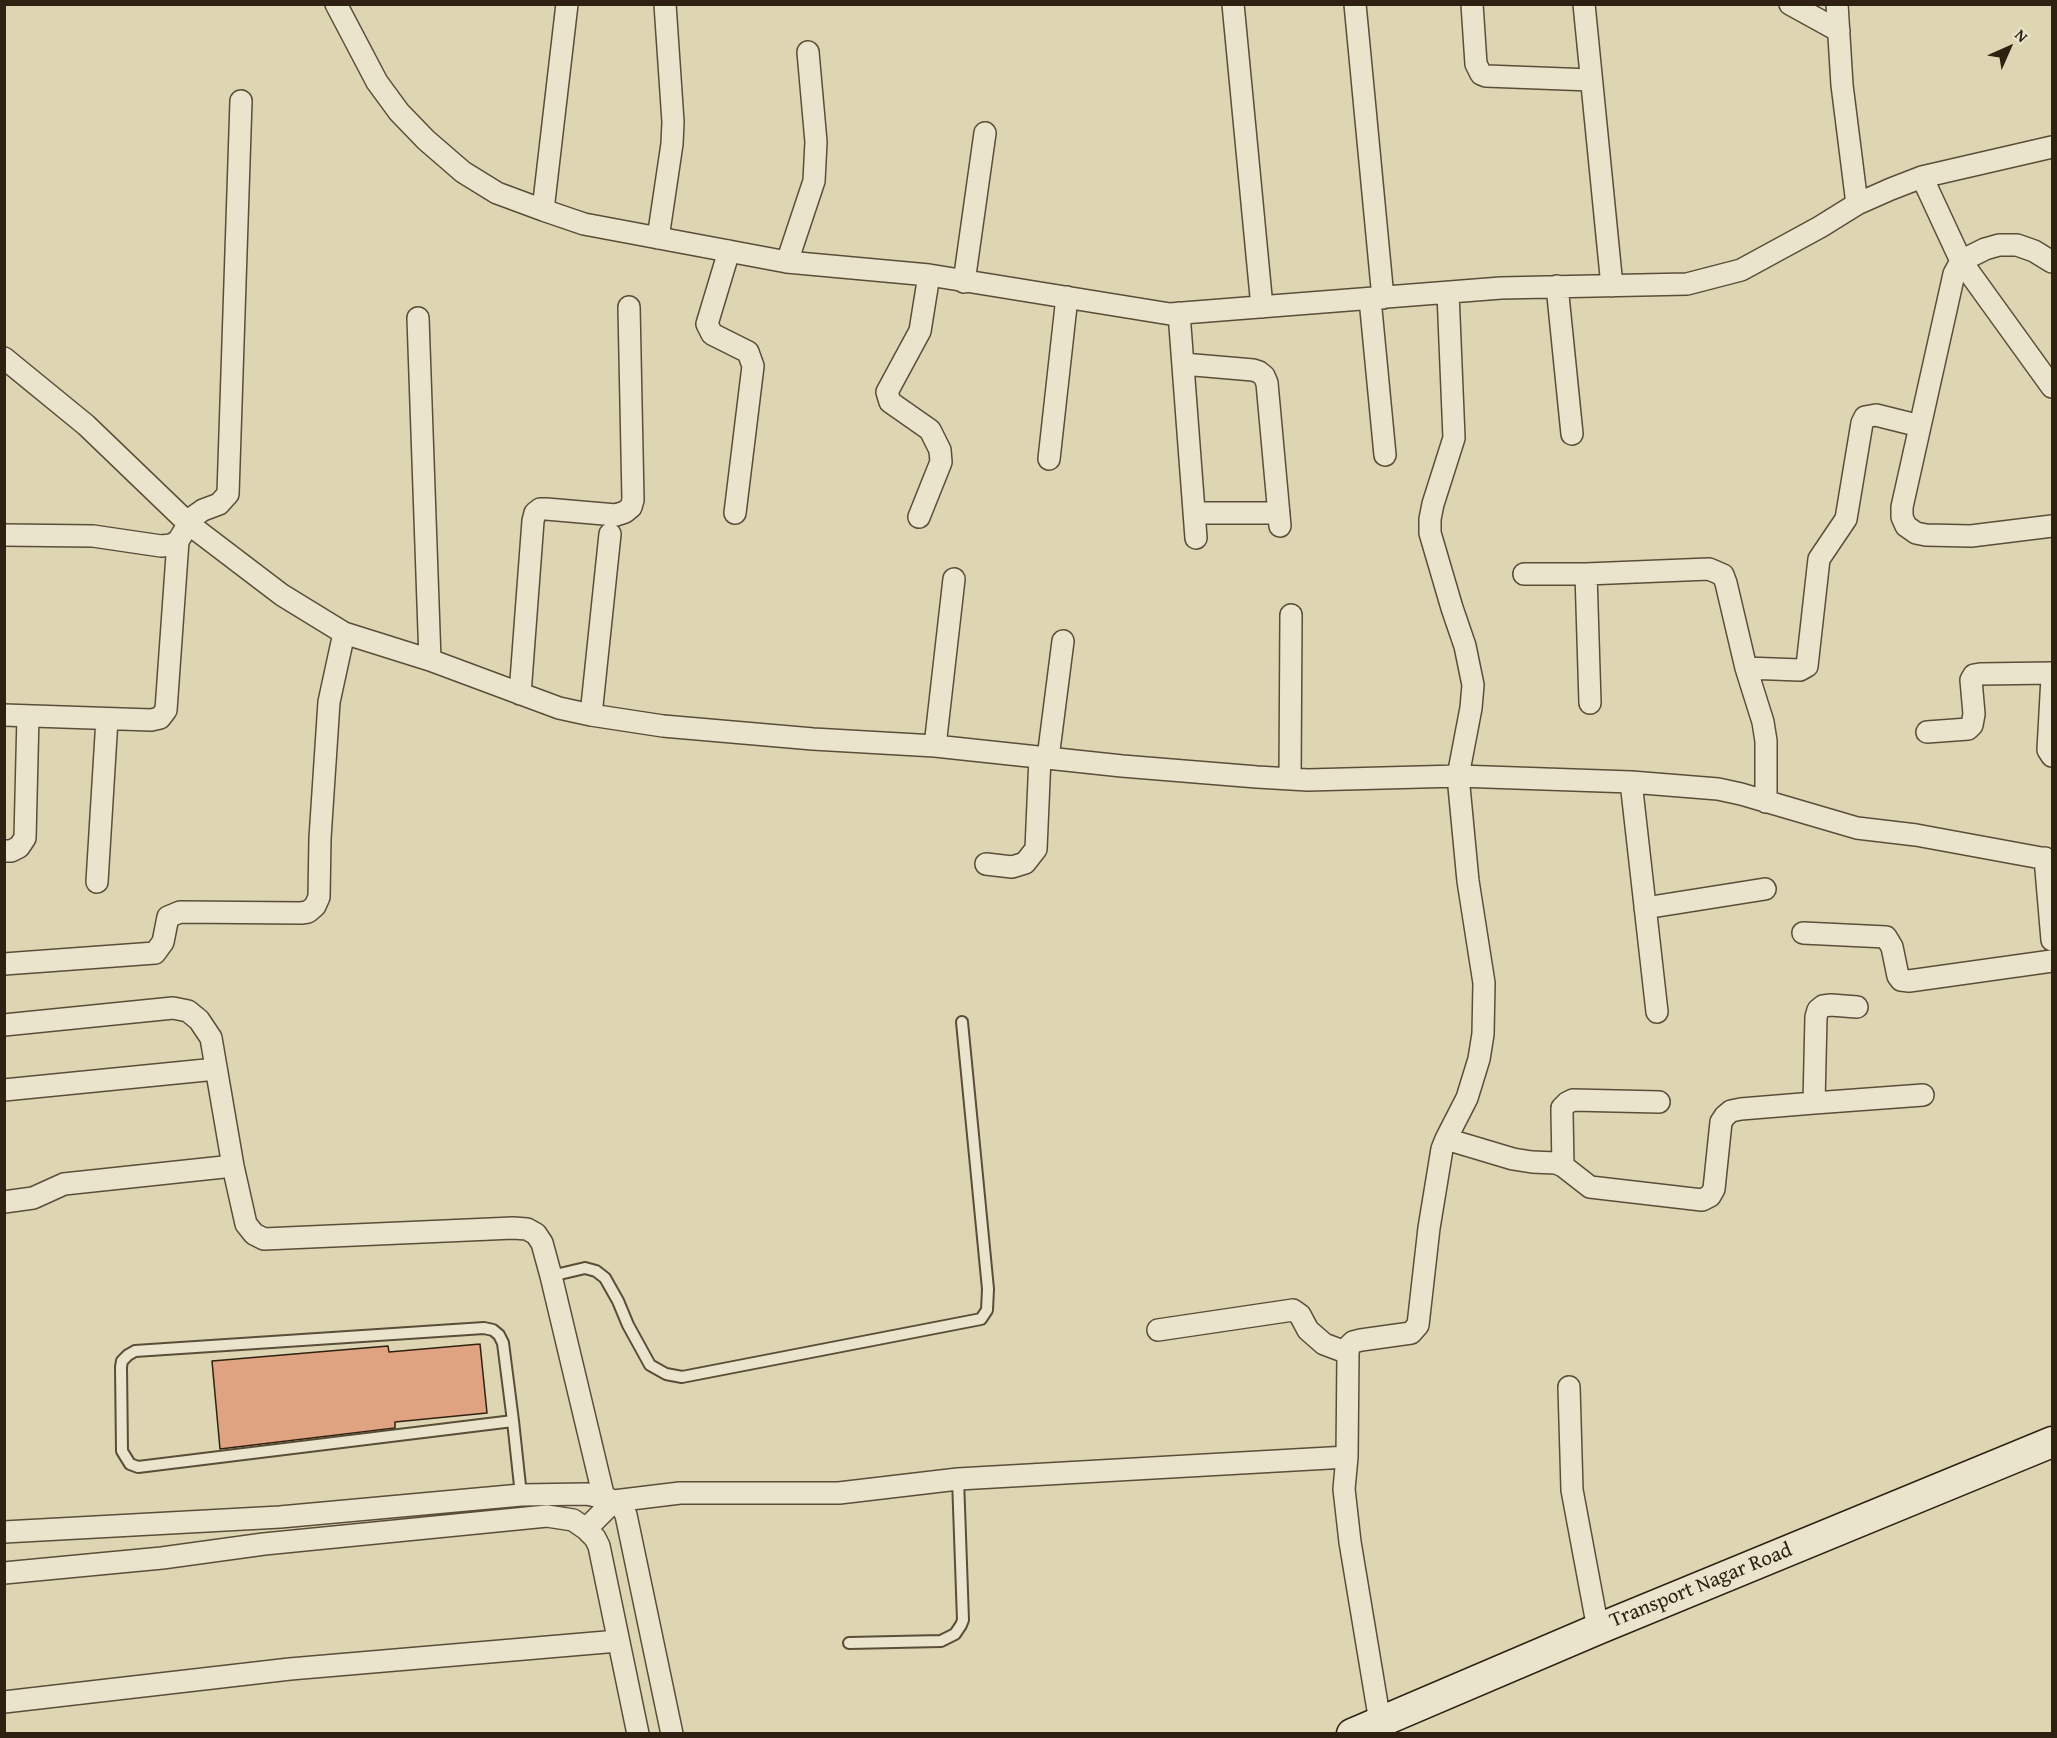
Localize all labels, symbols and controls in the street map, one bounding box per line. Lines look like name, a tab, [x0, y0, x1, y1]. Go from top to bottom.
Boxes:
north arrow	[1979, 18, 2039, 78]
text: N	[2009, 23, 2034, 48]
street label: Transport Nagar Road	[1606, 1538, 1796, 1634]

